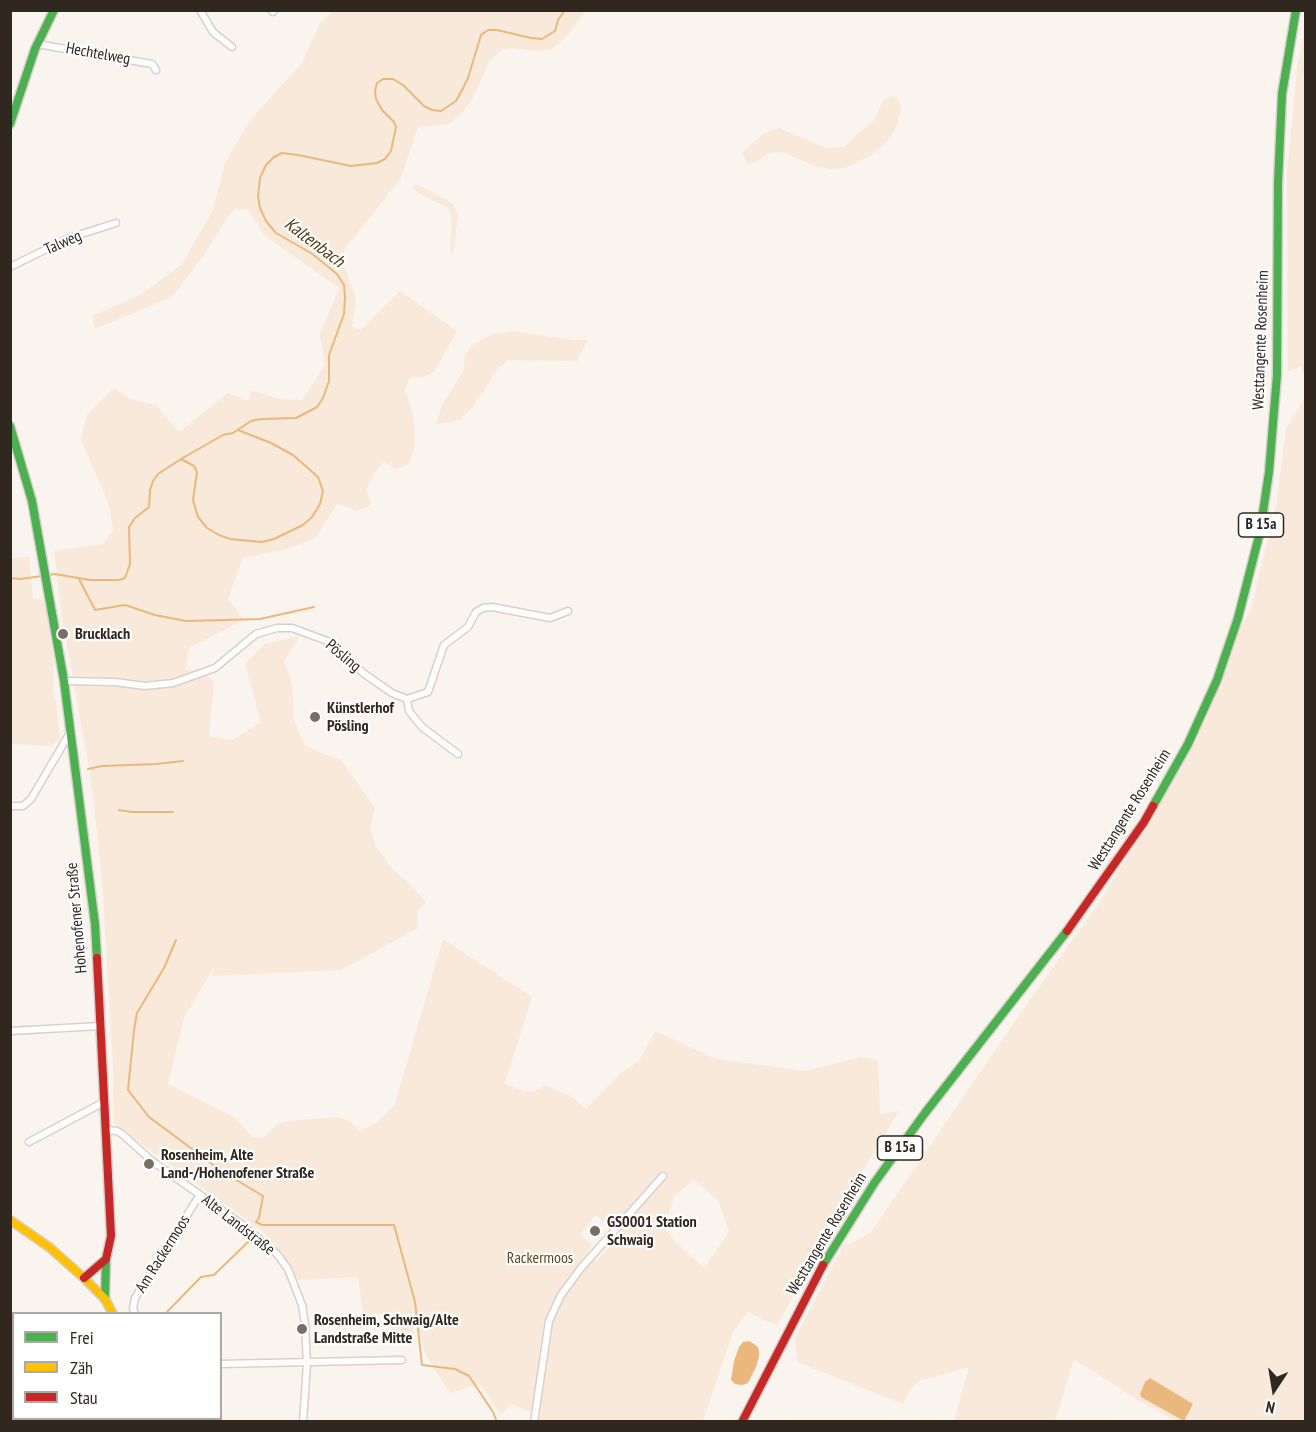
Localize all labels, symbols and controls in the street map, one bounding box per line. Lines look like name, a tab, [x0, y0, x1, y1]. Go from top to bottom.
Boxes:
street label: Hechtelweg	[64, 39, 132, 69]
water label: Kaltenbach	[280, 214, 348, 272]
street label: Talweg	[41, 226, 85, 260]
street label: Westtangente Rosenheim	[1249, 270, 1273, 410]
road number: B 15a	[1238, 513, 1284, 537]
place label: Brucklach	[75, 624, 130, 644]
marker: Brucklach	[56, 627, 70, 641]
street label: Pösling	[321, 636, 365, 676]
place label: Künstlerhof Pösling	[327, 698, 394, 736]
marker: Künstlerhof Pösling	[308, 710, 322, 724]
street label: Westtangente Rosenheim	[1085, 746, 1175, 874]
street label: Hohenofener Straße	[63, 862, 91, 974]
road number: B 15a	[878, 1136, 922, 1160]
place label: Rosenheim, Alte Land-/Hohenofener Straße	[161, 1145, 314, 1183]
marker: Rosenheim, Alte Land-/Hohenofener Straße	[142, 1157, 156, 1171]
street label: Westtangente Rosenheim	[783, 1169, 871, 1299]
street label: Alte Landstraße	[198, 1191, 278, 1259]
street label: Am Rackermoos	[132, 1212, 194, 1296]
place label: GS0001 Station Schwaig	[607, 1212, 697, 1250]
marker: GS0001 Station Schwaig	[588, 1224, 602, 1238]
park label: Rackermoos	[507, 1248, 573, 1268]
place label: Rosenheim, Schwaig/Alte Landstraße Mitte	[314, 1310, 459, 1348]
legend	[12, 1312, 222, 1420]
marker: Rosenheim, Schwaig/Alte Landstraße Mitte	[295, 1322, 309, 1336]
text: Frei	[70, 1326, 94, 1349]
text: Zäh	[70, 1356, 93, 1379]
north arrow	[1244, 1360, 1304, 1420]
text: Stau	[70, 1386, 98, 1409]
text: N	[1264, 1397, 1277, 1418]

